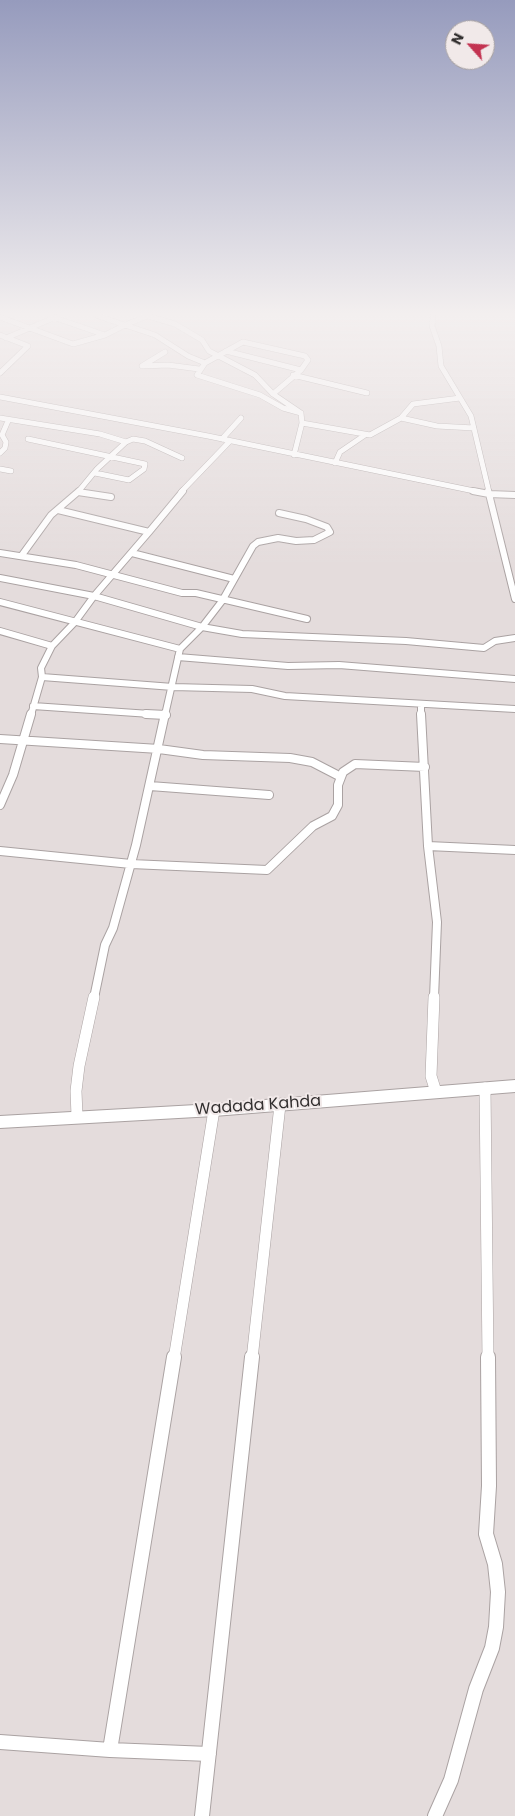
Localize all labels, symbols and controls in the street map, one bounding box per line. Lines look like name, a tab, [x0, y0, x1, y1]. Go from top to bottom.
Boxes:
north arrow	[445, 20, 495, 70]
text: N	[446, 30, 469, 48]
street label: Wadada Kahda	[194, 1092, 322, 1120]

